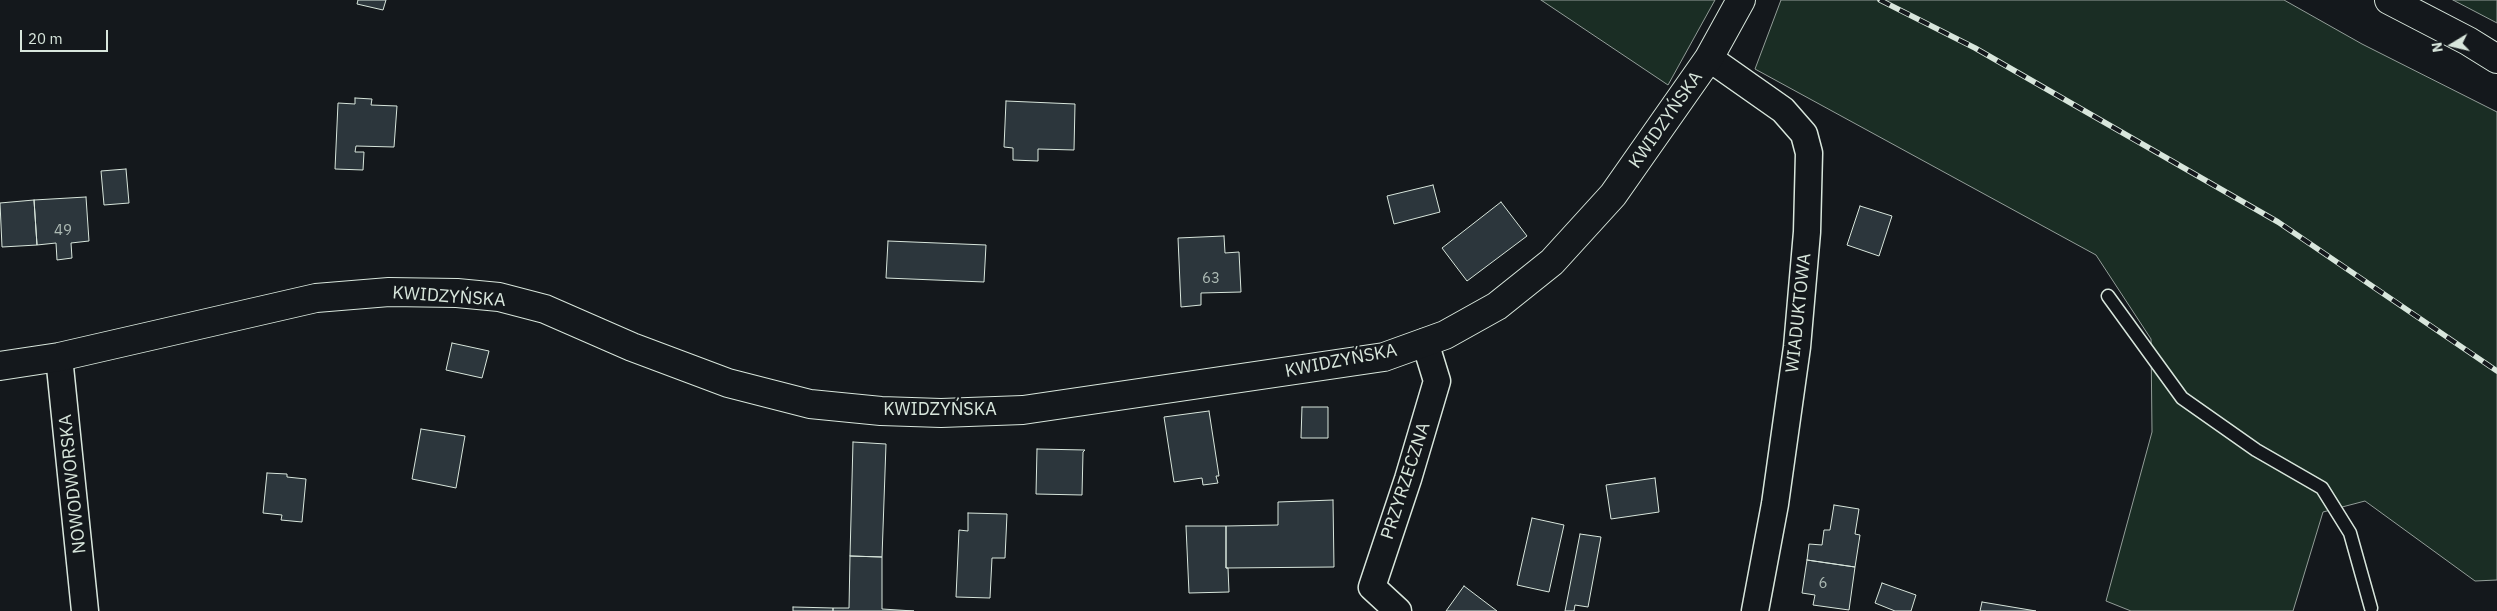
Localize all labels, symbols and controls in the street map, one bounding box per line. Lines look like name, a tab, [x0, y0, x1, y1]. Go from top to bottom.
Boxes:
scale bar	[22, 20, 110, 52]
north arrow	[2427, 20, 2477, 70]
text: 20 m	[28, 29, 63, 48]
text: N	[2428, 41, 2447, 54]
street label: KWIDZYŃSKA	[1625, 67, 1707, 173]
house number: 49	[54, 222, 72, 240]
street label: WIADUKTOWA	[1782, 252, 1816, 374]
house number: 63	[1202, 270, 1220, 288]
street label: KWIDZYŃSKA	[392, 282, 506, 312]
street label: KWIDZYŃSKA	[1283, 340, 1399, 382]
street label: KWIDZYŃSKA	[883, 399, 997, 421]
street label: NOWODWORSKA	[55, 413, 91, 555]
street label: PRZYRZECZNA	[1377, 420, 1435, 542]
house number: 6	[1819, 575, 1827, 593]

